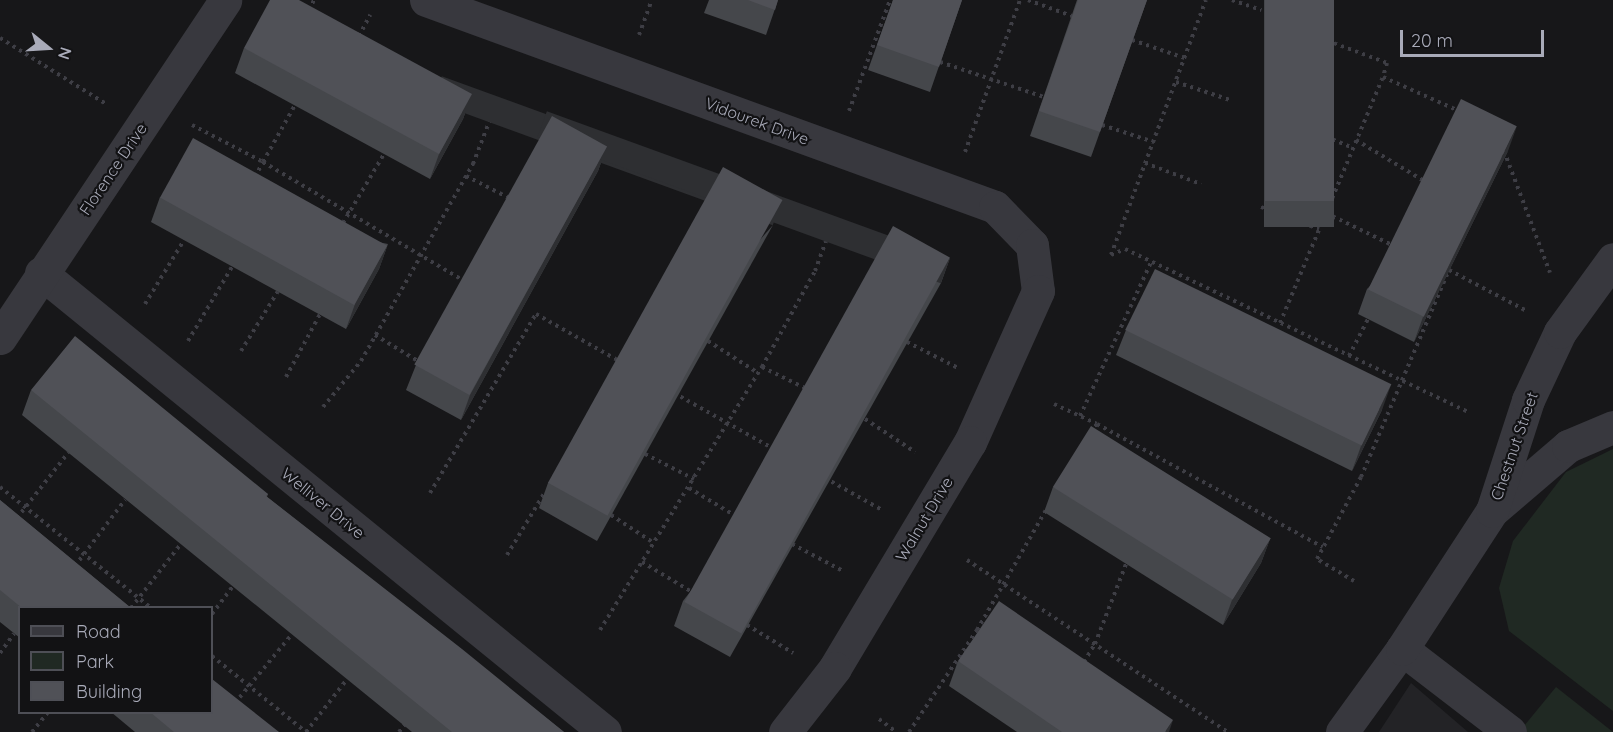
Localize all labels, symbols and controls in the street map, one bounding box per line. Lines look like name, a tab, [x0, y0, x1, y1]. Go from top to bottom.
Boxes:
north arrow	[18, 18, 78, 78]
scale bar	[1403, 18, 1547, 56]
text: 20 m	[1411, 29, 1453, 52]
text: N	[54, 45, 76, 62]
street label: Vidourek Drive	[703, 93, 811, 149]
street label: Florence Drive	[75, 119, 151, 219]
street label: Chestnut Street	[1486, 389, 1542, 503]
street label: Welliver Drive	[278, 464, 368, 542]
street label: Walnut Drive	[891, 473, 957, 565]
legend	[18, 606, 213, 714]
text: Road	[76, 620, 121, 643]
text: Park	[76, 650, 114, 673]
text: Building	[76, 680, 142, 703]

